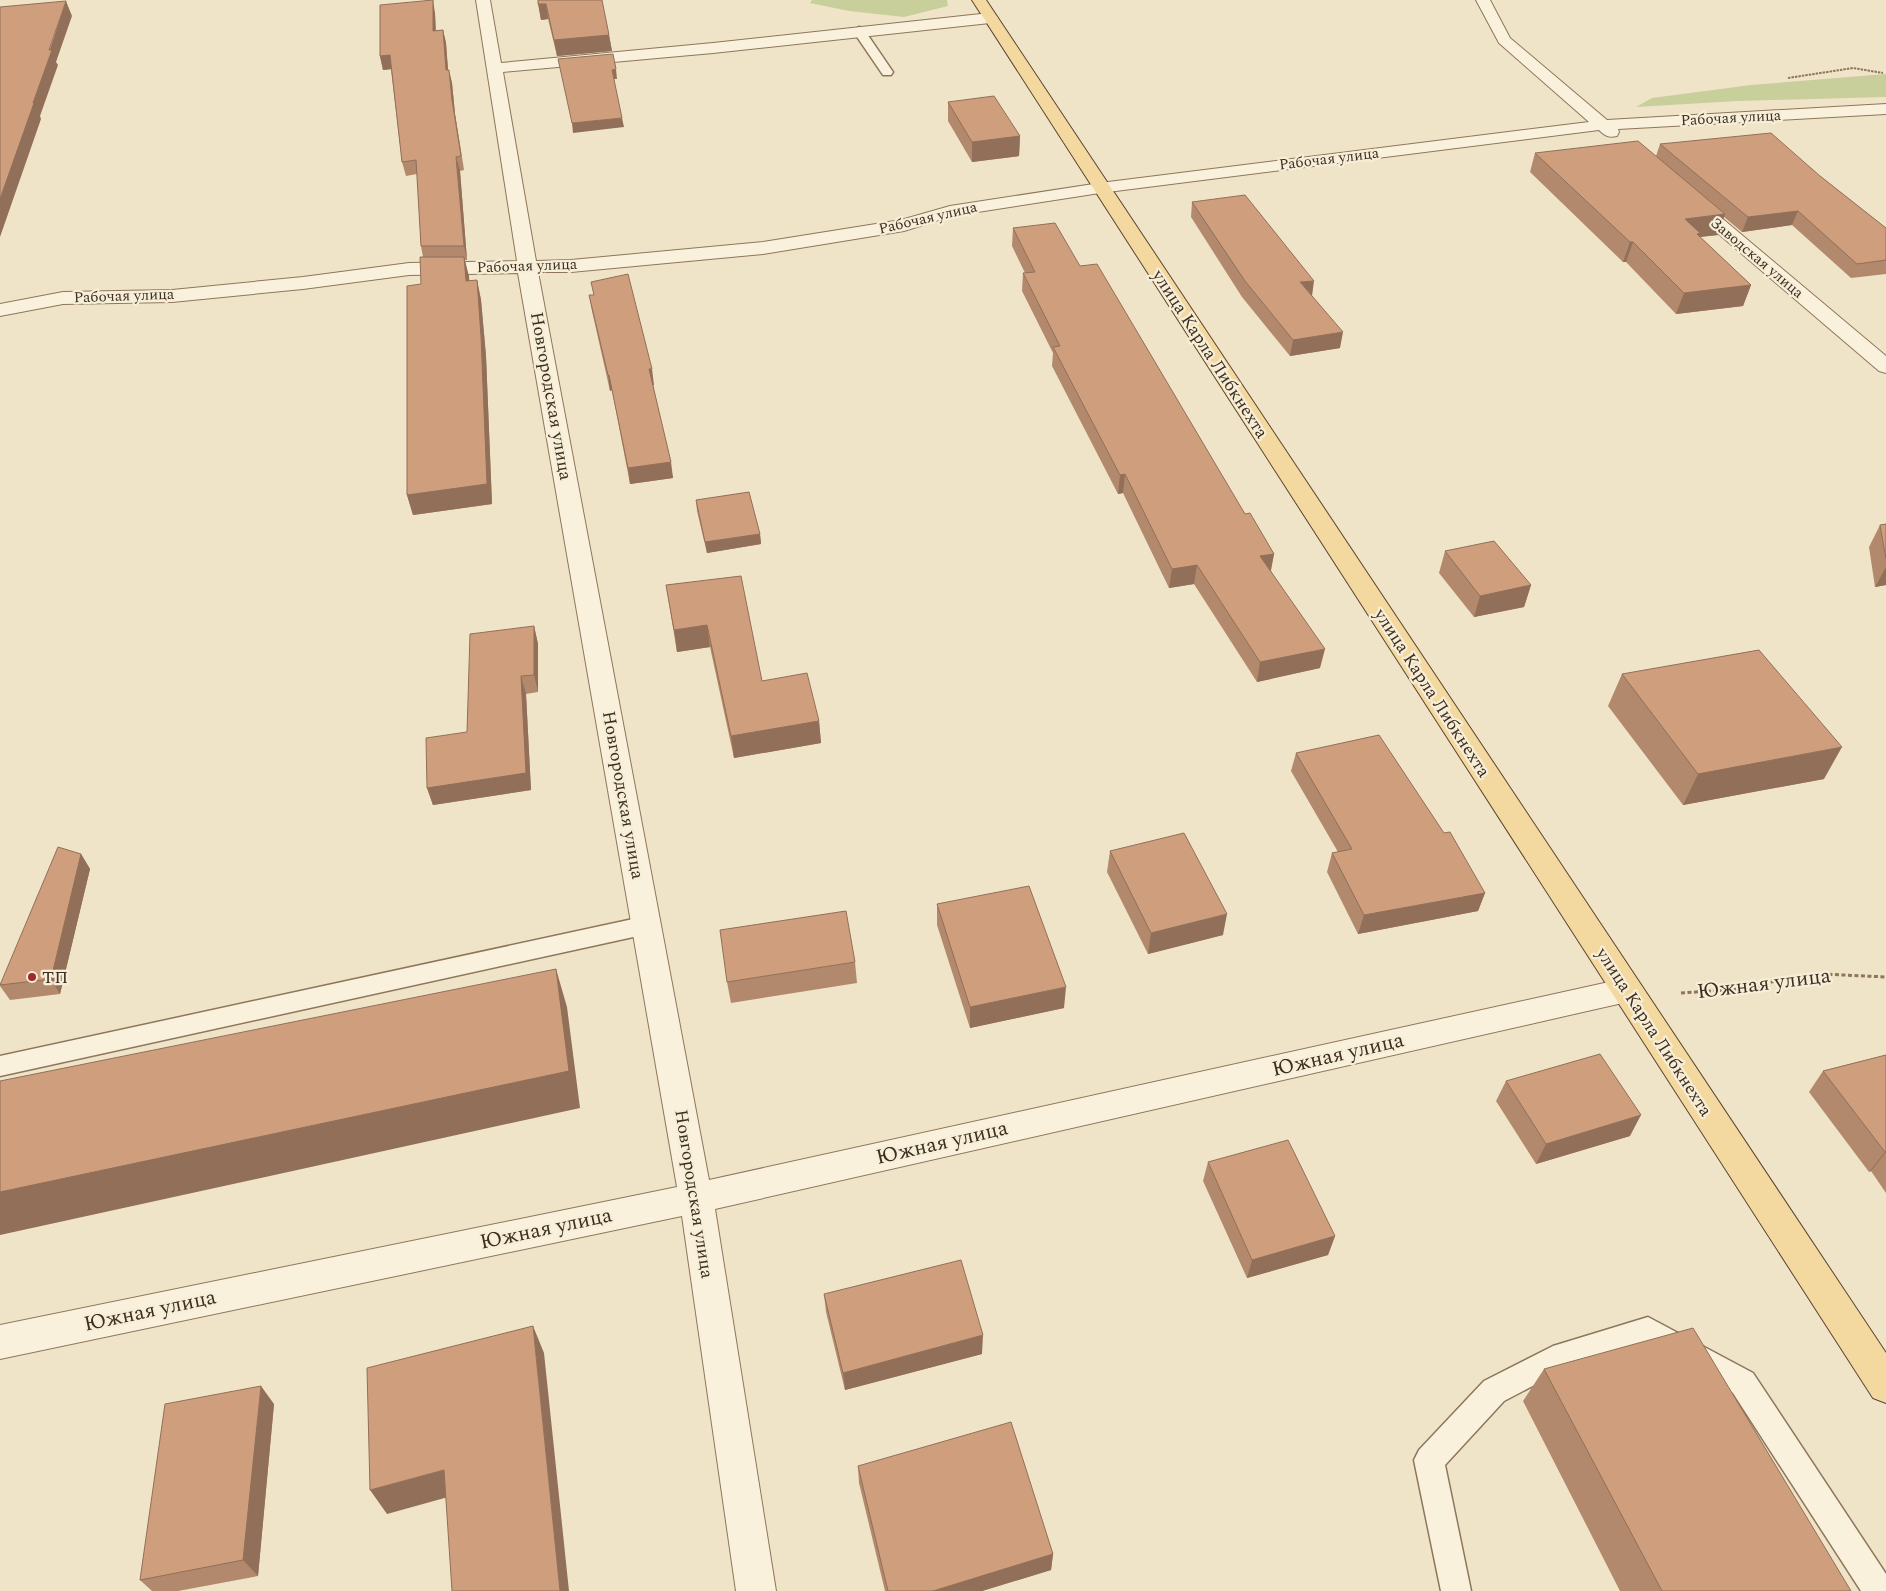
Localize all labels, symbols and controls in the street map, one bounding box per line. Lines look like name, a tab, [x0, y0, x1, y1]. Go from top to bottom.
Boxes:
street label: Рабочая улица	[1680, 104, 1782, 132]
street label: Рабочая улица	[1278, 141, 1381, 177]
street label: Рабочая улица	[876, 195, 980, 241]
street label: Заводская улица	[1705, 212, 1809, 304]
street label: Рабочая улица	[476, 253, 578, 279]
street label: улица Карла Либкнехта	[1145, 263, 1275, 444]
street label: Рабочая улица	[73, 283, 175, 309]
street label: Новгородская улица	[523, 310, 579, 483]
street label: улица Карла Либкнехта	[1367, 602, 1497, 783]
street label: Новгородская улица	[595, 709, 651, 882]
street label: улица Карла Либкнехта	[1589, 941, 1719, 1122]
street label: Южная улица	[1695, 960, 1833, 1008]
place label: ТП	[42, 964, 68, 991]
marker: ТП	[26, 971, 38, 983]
street label: Южная улица	[1269, 1024, 1408, 1086]
street label: Новгородская улица	[667, 1108, 721, 1281]
street label: Южная улица	[873, 1112, 1012, 1174]
street label: Южная улица	[477, 1199, 616, 1259]
street label: Южная улица	[81, 1281, 220, 1341]

